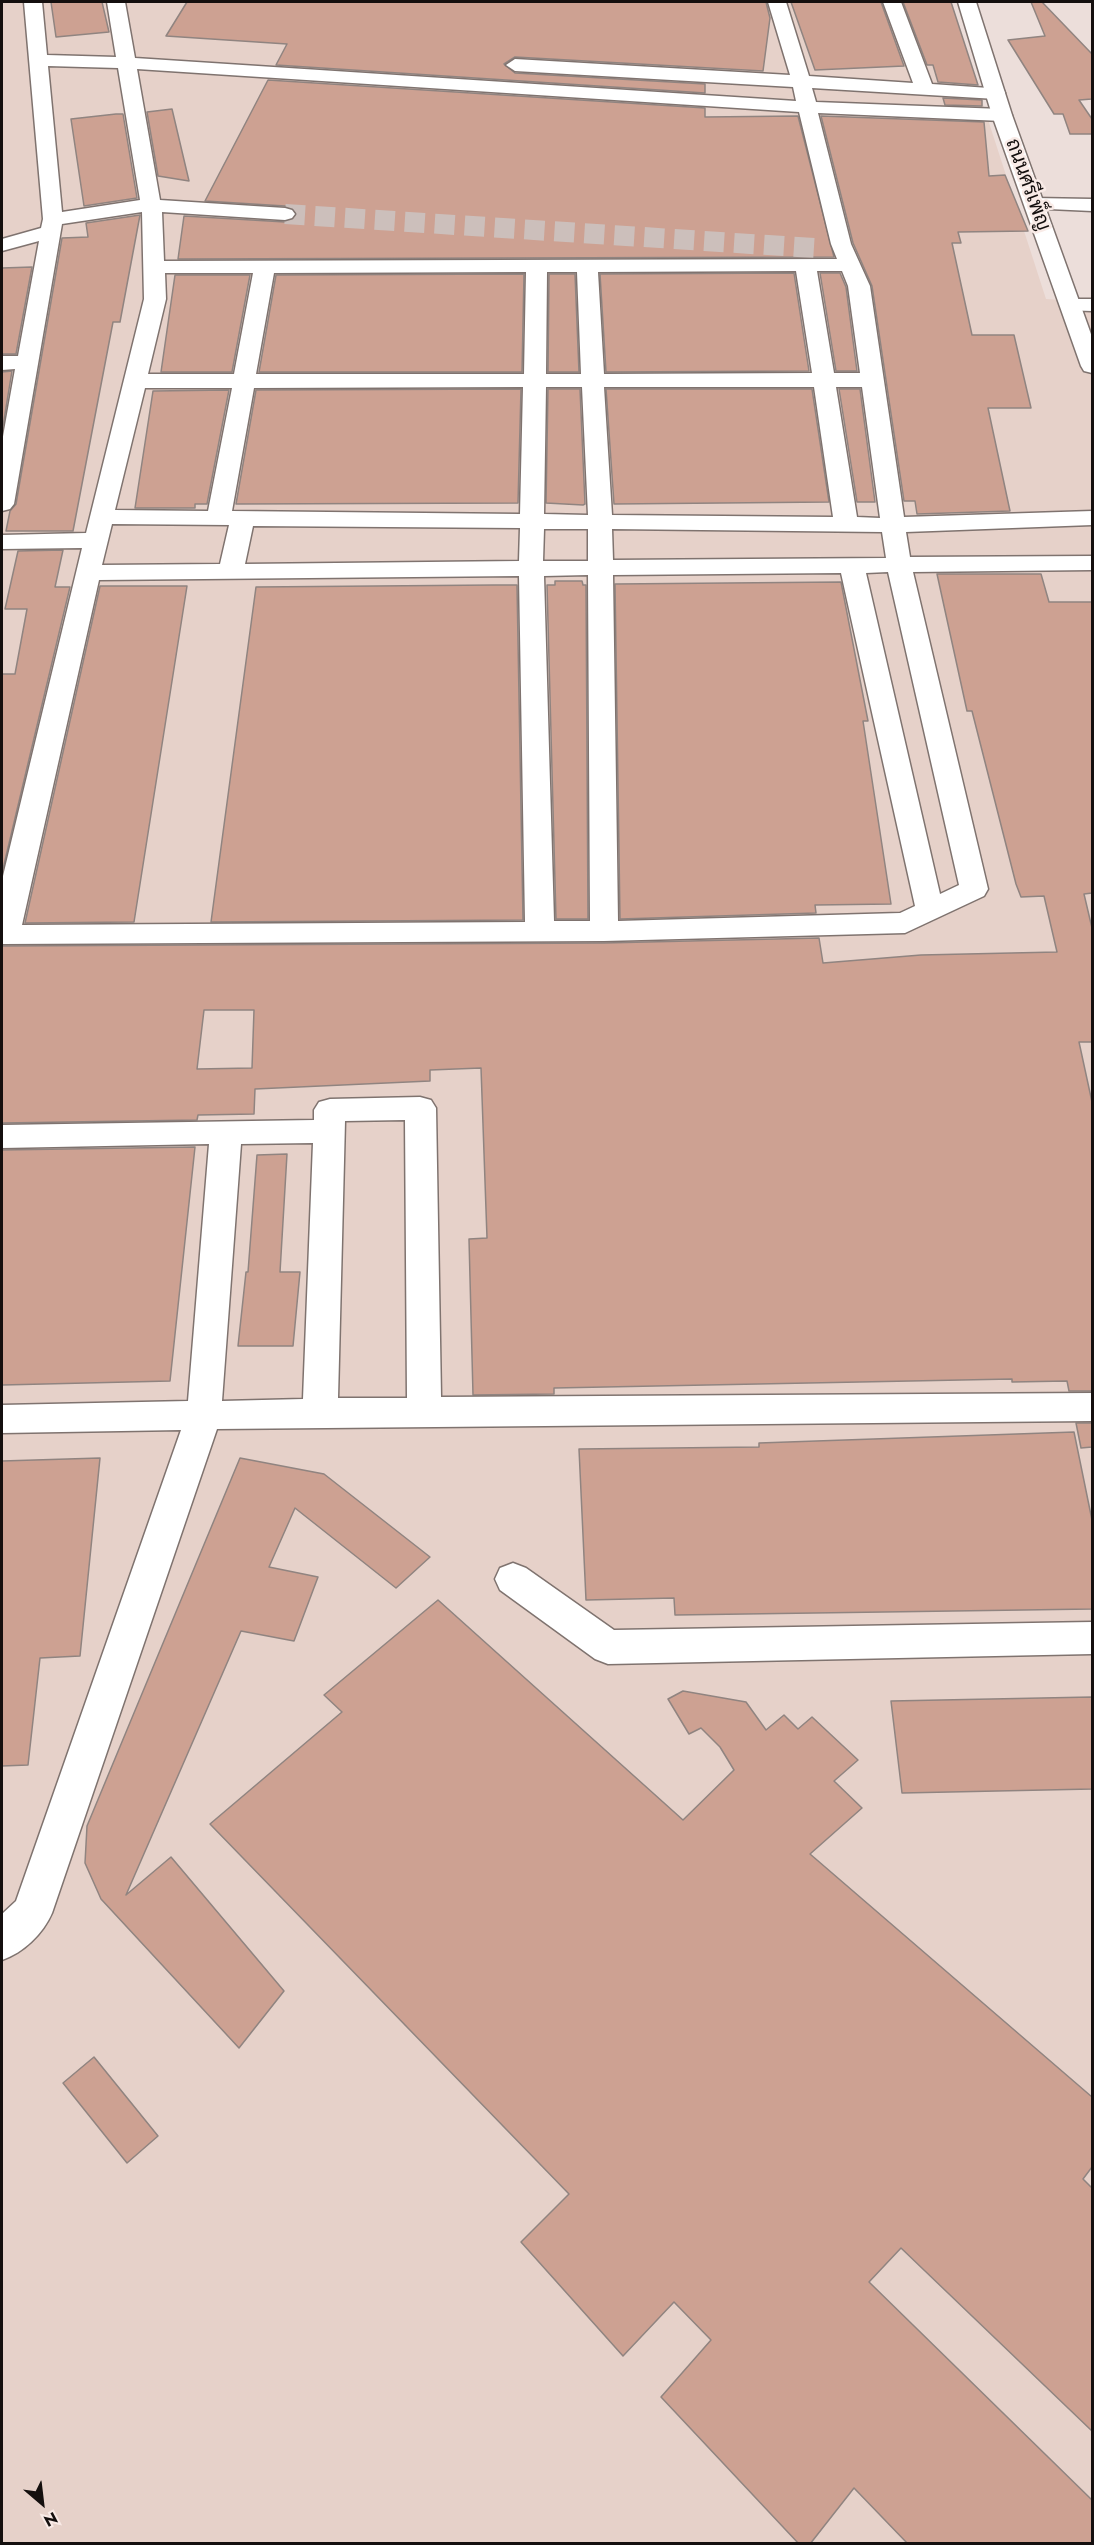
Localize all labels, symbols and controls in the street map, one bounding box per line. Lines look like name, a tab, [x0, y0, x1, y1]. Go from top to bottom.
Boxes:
street label: ถนนศรีเพ็ญ	[999, 136, 1055, 234]
north arrow	[12, 2473, 72, 2533]
text: N	[40, 2506, 62, 2532]

